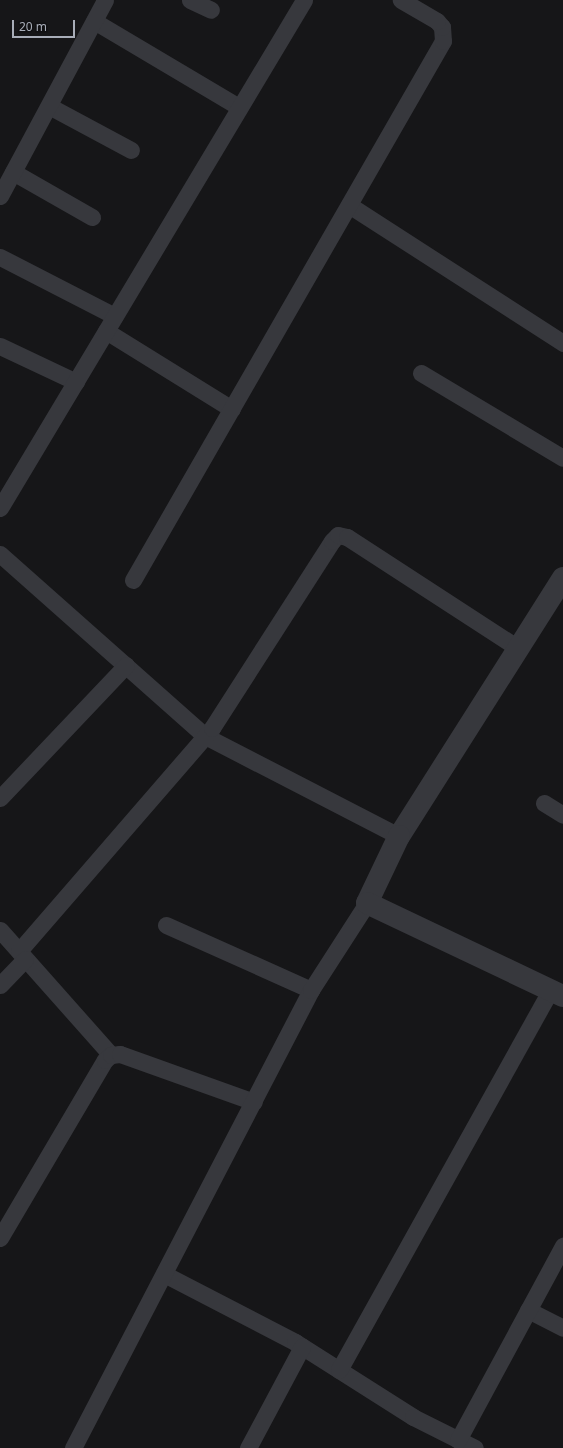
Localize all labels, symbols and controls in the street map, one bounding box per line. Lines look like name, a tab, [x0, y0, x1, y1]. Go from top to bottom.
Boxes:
scale bar	[14, 12, 77, 38]
text: 20 m	[19, 18, 47, 35]

